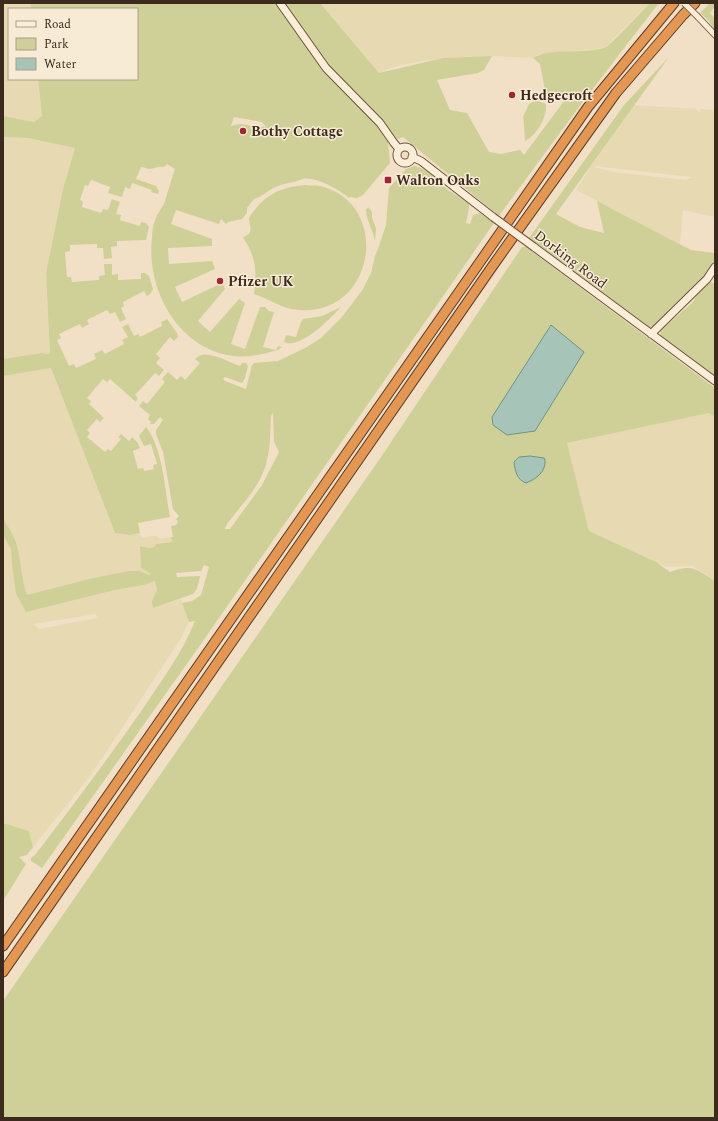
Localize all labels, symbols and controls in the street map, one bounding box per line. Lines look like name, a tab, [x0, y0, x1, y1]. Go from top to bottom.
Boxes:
legend	[8, 8, 138, 80]
text: Road	[44, 15, 71, 34]
text: Park	[44, 35, 69, 54]
text: Water	[44, 55, 76, 74]
place label: Hedgecroft	[520, 85, 593, 106]
marker: Hedgecroft	[507, 90, 517, 100]
place label: Bothy Cottage	[251, 121, 343, 142]
marker: Bothy Cottage	[238, 126, 248, 136]
place label: Walton Oaks	[396, 170, 480, 191]
marker: Walton Oaks	[383, 175, 393, 185]
street label: Dorking Road	[530, 225, 612, 294]
place label: Pfizer UK	[228, 271, 293, 292]
marker: Pfizer UK	[215, 276, 225, 286]

